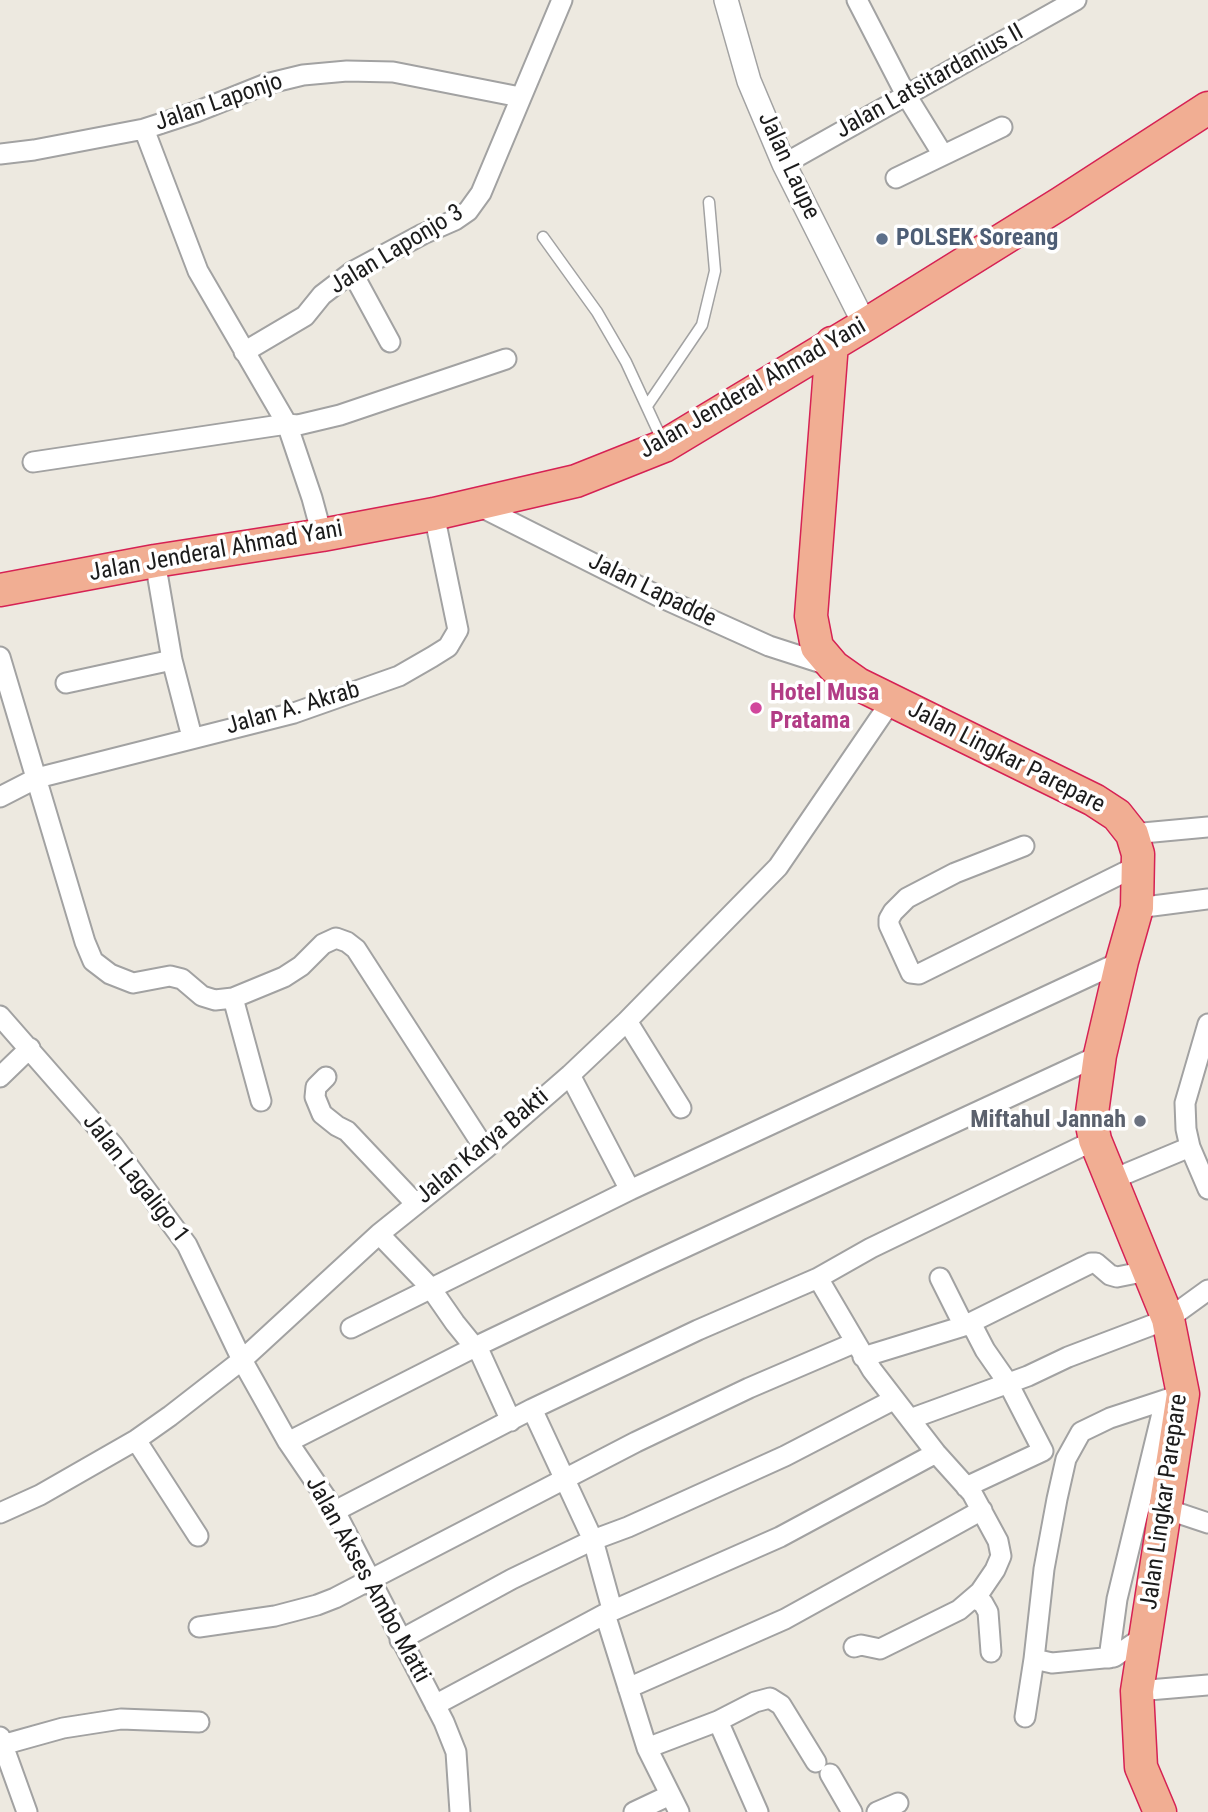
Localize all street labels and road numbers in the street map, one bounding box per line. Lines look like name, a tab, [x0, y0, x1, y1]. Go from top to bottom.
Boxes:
street label: Jalan Latsitardanius II	[831, 19, 1029, 145]
street label: Jalan Laponjo	[151, 68, 287, 138]
street label: Jalan Laupe	[751, 108, 825, 224]
street label: Jalan Laponjo 3	[325, 199, 469, 301]
street label: Jalan Jenderal Ahmad Yani	[635, 312, 871, 466]
street label: Jalan Jenderal Ahmad Yani	[87, 516, 345, 588]
street label: Jalan Lapadde	[583, 548, 721, 634]
street label: Jalan A. Akrab	[223, 676, 363, 742]
street label: Jalan Lingkar Parepare	[903, 696, 1109, 820]
street label: Jalan Karya Bakti	[411, 1083, 555, 1211]
street label: Jalan Lagaligo 1	[76, 1109, 194, 1249]
street label: Jalan Lingkar Parepare	[1136, 1392, 1194, 1612]
street label: Jalan Akses Ambo Matti	[298, 1472, 436, 1688]

